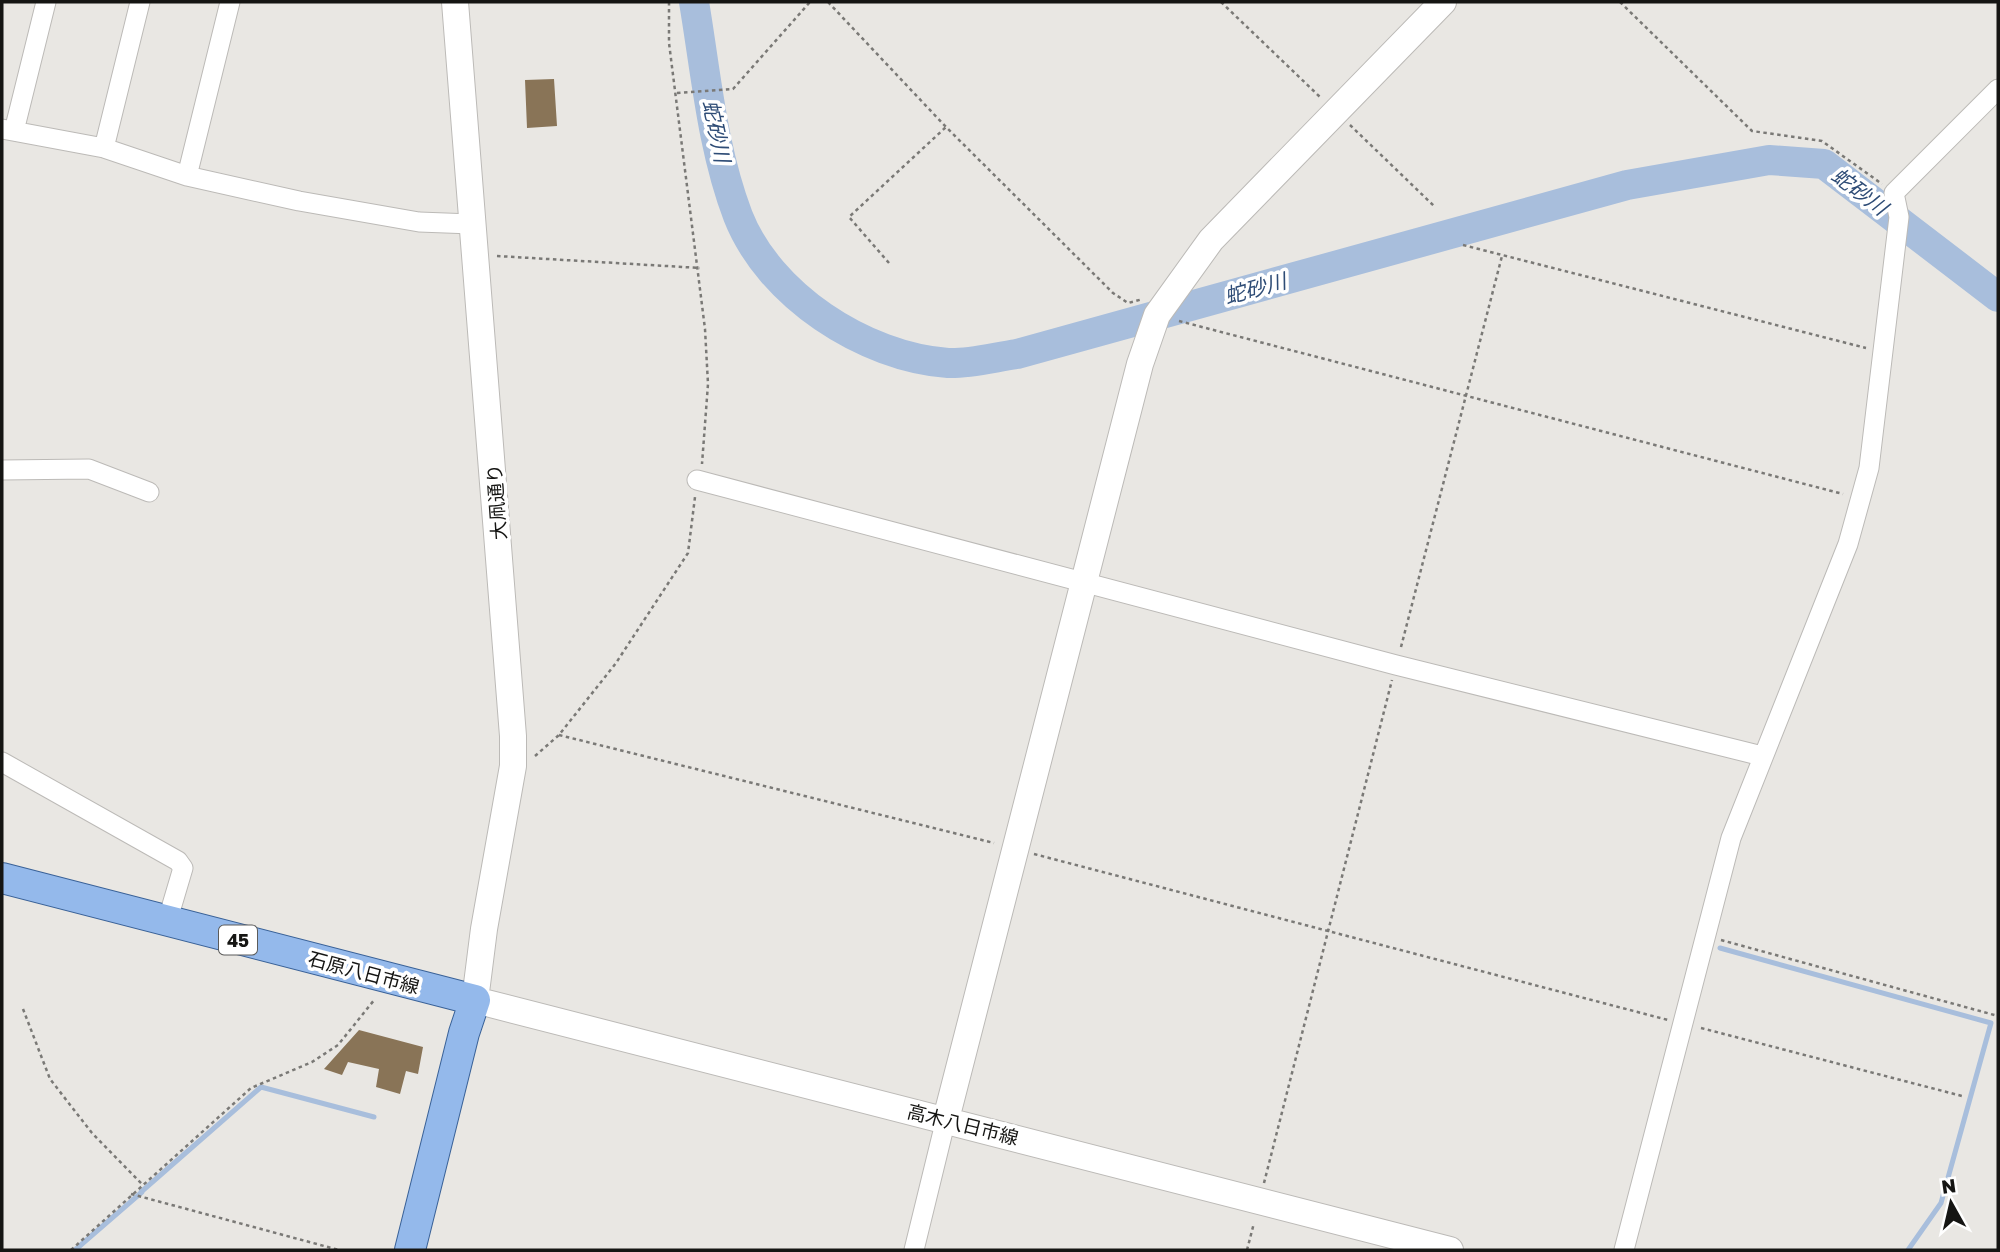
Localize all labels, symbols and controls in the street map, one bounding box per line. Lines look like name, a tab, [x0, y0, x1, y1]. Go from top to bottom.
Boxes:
water label: 蛇砂川	[698, 97, 737, 166]
water label: 蛇砂川	[1827, 162, 1895, 222]
water label: 蛇砂川	[1221, 267, 1291, 309]
street label: 大凧通り	[482, 463, 510, 541]
road number: 45	[219, 925, 257, 954]
street label: 石原八日市線	[306, 946, 422, 998]
street label: 高木八日市線	[905, 1099, 1021, 1149]
north arrow	[1916, 1168, 1986, 1238]
text: N	[1940, 1173, 1957, 1198]

